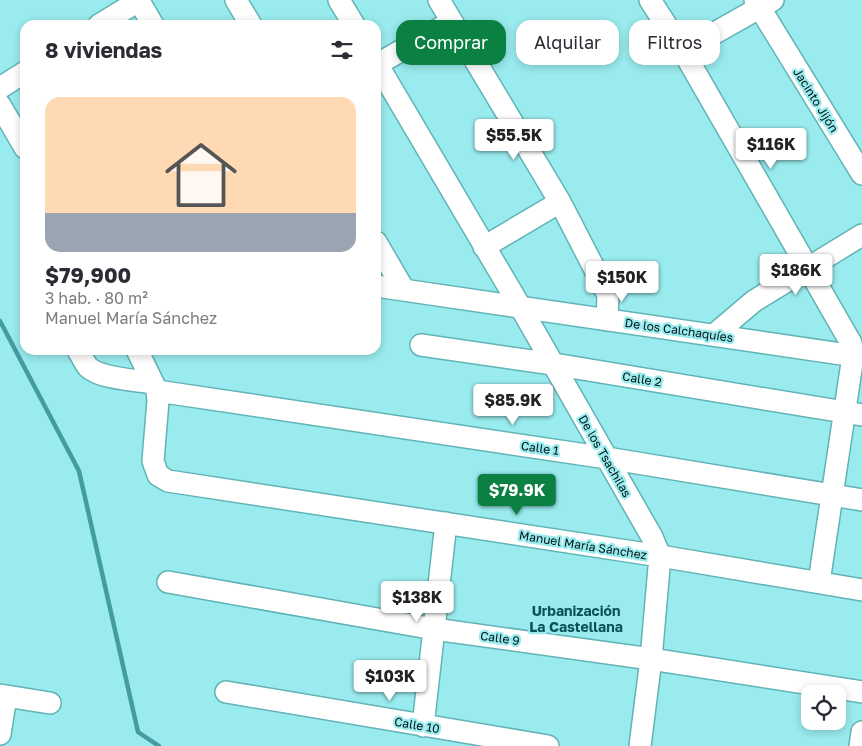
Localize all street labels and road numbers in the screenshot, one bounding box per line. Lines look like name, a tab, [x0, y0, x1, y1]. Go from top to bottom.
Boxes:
street label: Jacinto Jijón	[790, 65, 842, 135]
street label: De los Calchaquíes	[624, 315, 734, 345]
street label: Calle 2	[621, 369, 663, 389]
street label: De los Tsachilas	[575, 412, 635, 500]
street label: Calle 1	[520, 438, 560, 458]
street label: Manuel María Sánchez	[518, 527, 648, 563]
street label: Calle 9	[479, 628, 521, 648]
street label: Calle 10	[393, 714, 441, 736]

